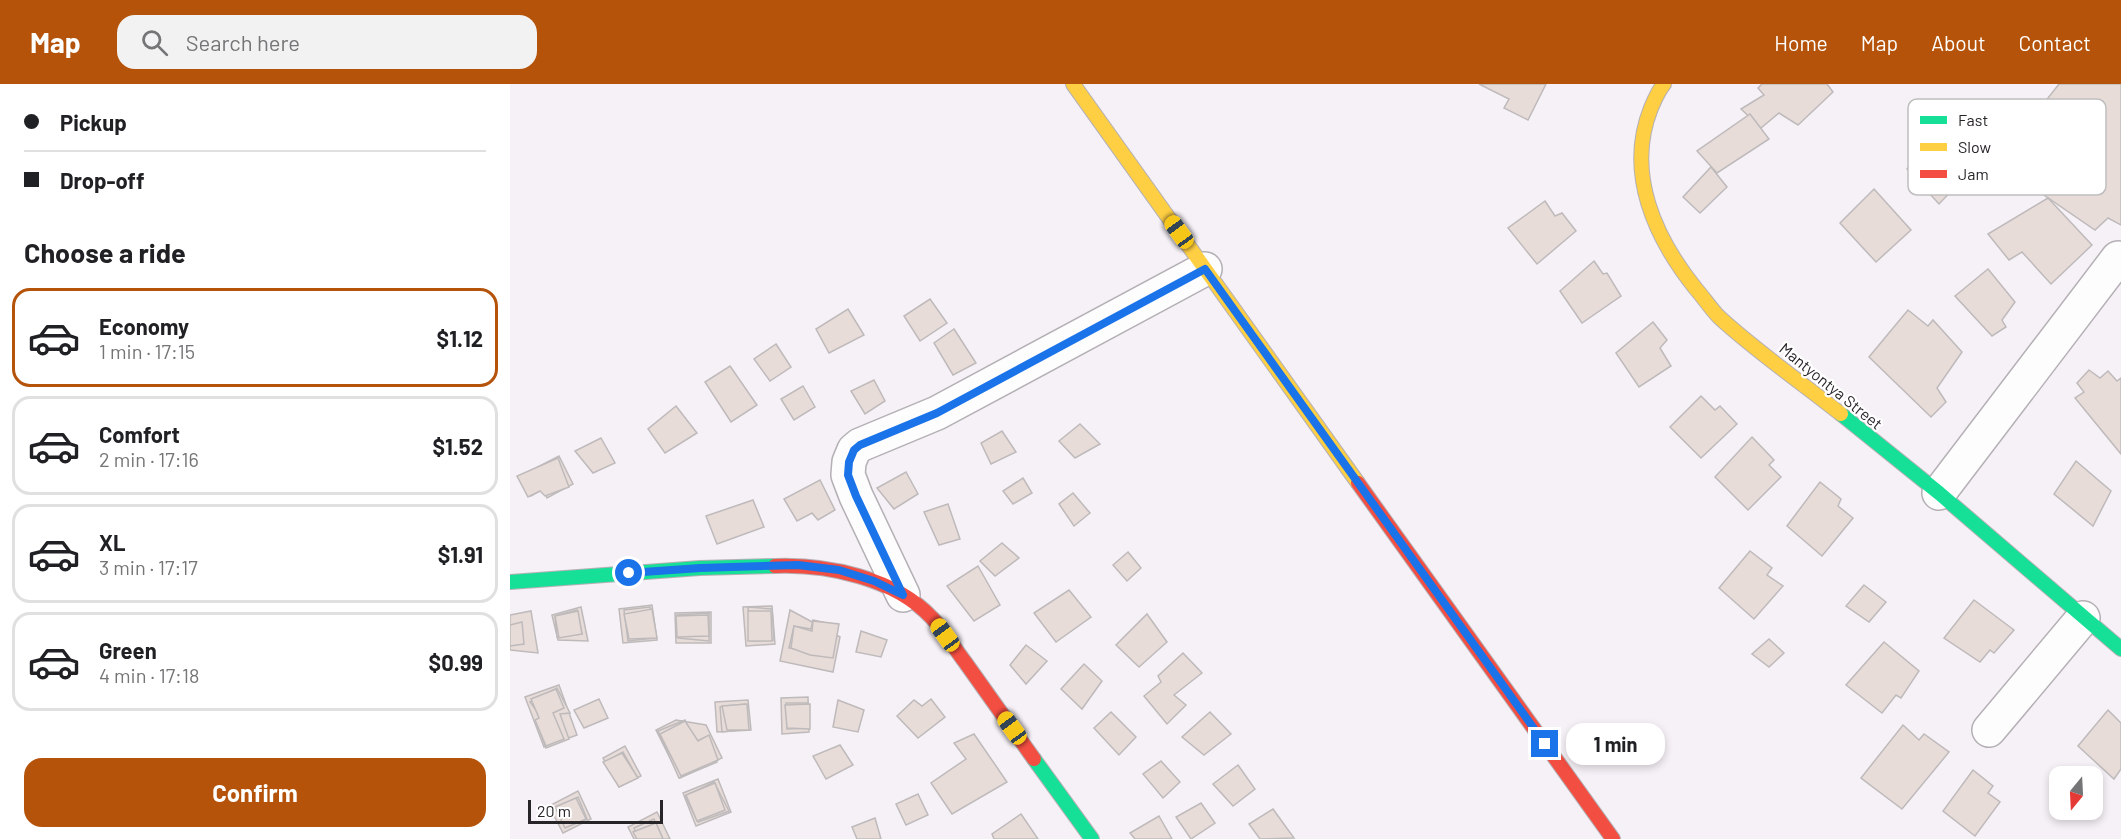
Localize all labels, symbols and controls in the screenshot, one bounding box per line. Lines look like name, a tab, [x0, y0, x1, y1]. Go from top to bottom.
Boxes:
search box	[117, 15, 537, 69]
text: Map	[30, 25, 81, 59]
icon: search	[138, 26, 171, 59]
text: Search here	[186, 29, 300, 55]
text: Home	[1774, 30, 1828, 55]
text: Map	[1861, 30, 1898, 55]
text: About	[1931, 30, 1986, 55]
text: Contact	[2019, 30, 2091, 55]
legend	[1908, 99, 2106, 195]
text: Pickup	[60, 109, 127, 135]
text: Fast	[1958, 110, 1988, 129]
text: Slow	[1958, 137, 1991, 156]
text: Jam	[1958, 164, 1989, 183]
text: Drop-off	[60, 167, 144, 193]
car	[1161, 212, 1197, 252]
text: Choose a ride	[24, 236, 186, 268]
icon: car	[27, 311, 81, 365]
text: Economy	[99, 313, 189, 339]
text: $1.12	[437, 325, 483, 351]
street label: Mantyontya Street	[1776, 338, 1886, 433]
text: 1 min · 17:15	[99, 339, 195, 363]
icon: car	[27, 419, 81, 473]
text: Comfort	[99, 421, 180, 447]
text: $1.52	[433, 433, 483, 459]
text: 2 min · 17:16	[99, 447, 199, 471]
icon: car	[27, 527, 81, 581]
text: XL	[99, 529, 125, 555]
text: $1.91	[438, 541, 483, 567]
text: 3 min · 17:17	[99, 555, 198, 579]
route start	[615, 559, 642, 586]
car	[927, 615, 963, 655]
icon: car	[27, 635, 81, 689]
text: Green	[99, 637, 157, 663]
text: $0.99	[429, 649, 483, 675]
text: 4 min · 17:18	[99, 663, 199, 687]
car	[994, 708, 1030, 748]
callout: 1 min	[1566, 723, 1665, 765]
route end	[1531, 730, 1558, 757]
text: 1 min	[1594, 732, 1637, 756]
button: Confirm	[24, 758, 486, 827]
north arrow	[2049, 766, 2103, 820]
map controls	[2049, 766, 2103, 820]
scale bar	[528, 797, 663, 824]
text: 20 m	[537, 801, 571, 820]

